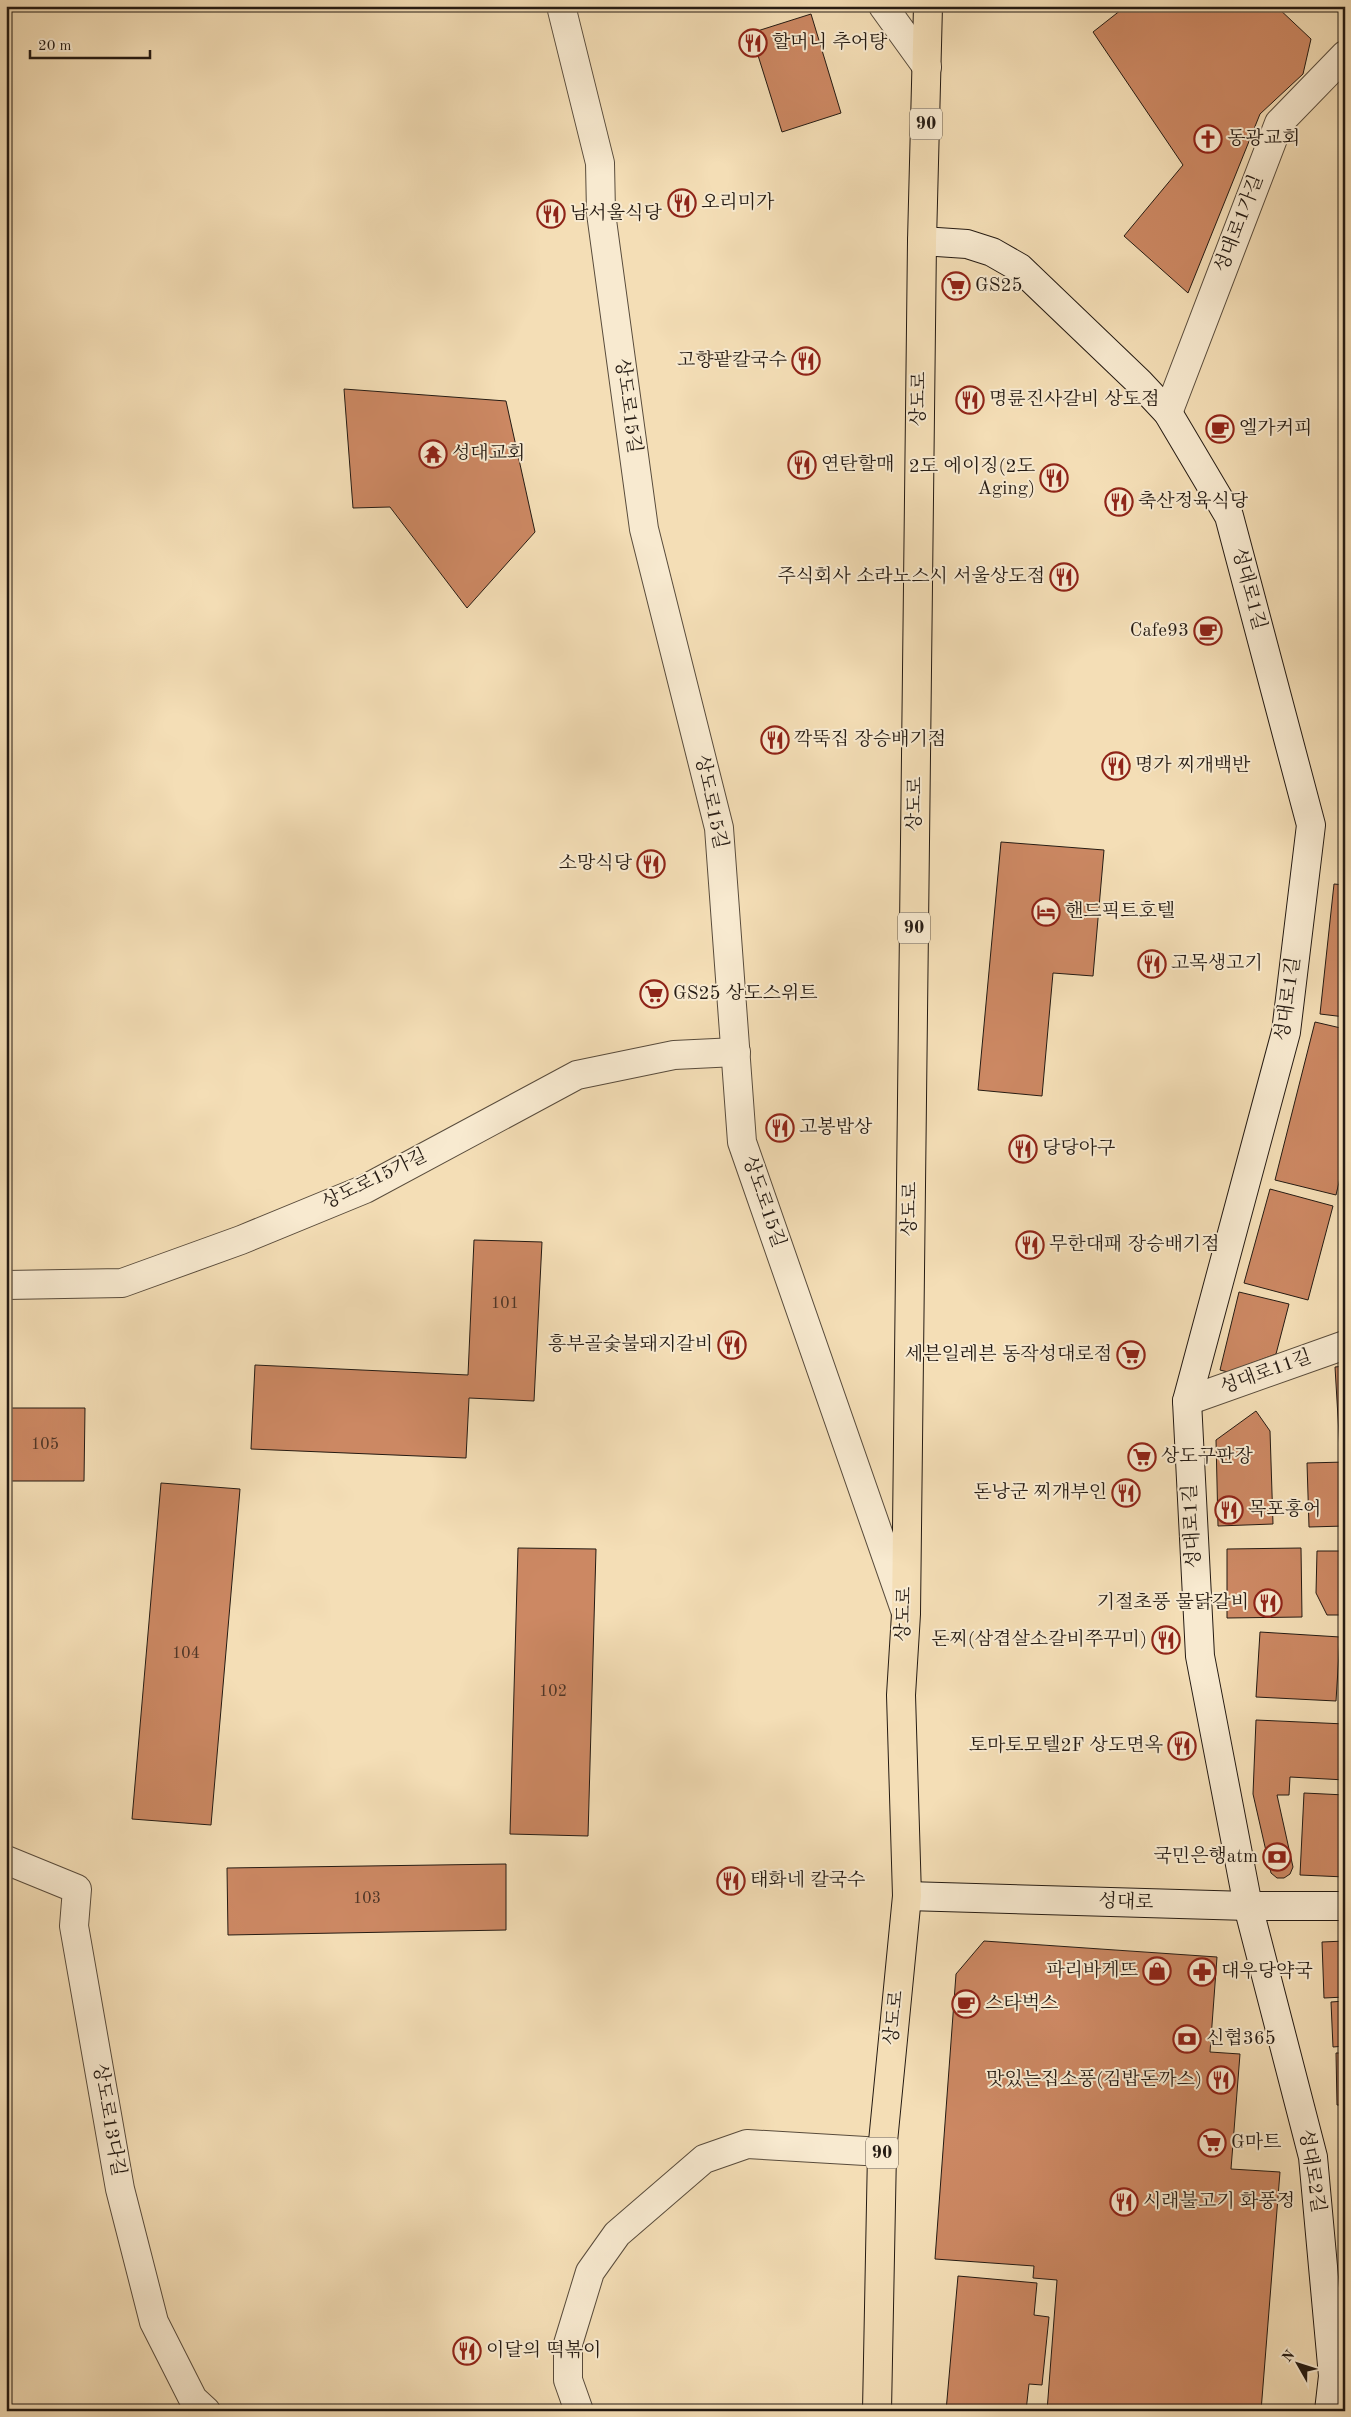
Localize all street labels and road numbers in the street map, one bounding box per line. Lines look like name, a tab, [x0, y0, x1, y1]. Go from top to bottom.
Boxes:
road number: 90	[910, 108, 942, 140]
street label: 성대로1가길	[1211, 172, 1267, 275]
street label: 상도로15길	[611, 357, 645, 455]
street label: 상도로	[908, 371, 930, 427]
street label: 성대로1길	[1228, 545, 1270, 632]
street label: 상도로15길	[691, 753, 731, 851]
street label: 상도로	[904, 776, 926, 832]
road number: 90	[898, 912, 930, 944]
street label: 성대로1길	[1272, 956, 1304, 1042]
street label: 상도로15가길	[319, 1145, 430, 1213]
street label: 상도로15길	[738, 1153, 789, 1250]
street label: 상도로	[899, 1181, 921, 1237]
street label: 성대로11길	[1217, 1346, 1314, 1398]
street label: 성대로1길	[1179, 1483, 1205, 1569]
street label: 상도로	[893, 1586, 915, 1642]
street label: 성대로	[1098, 1891, 1154, 1913]
street label: 상도로	[881, 1989, 907, 2046]
street label: 상도로13다길	[89, 2062, 129, 2178]
street label: 성대로2길	[1295, 2128, 1329, 2214]
road number: 90	[866, 2138, 898, 2168]

